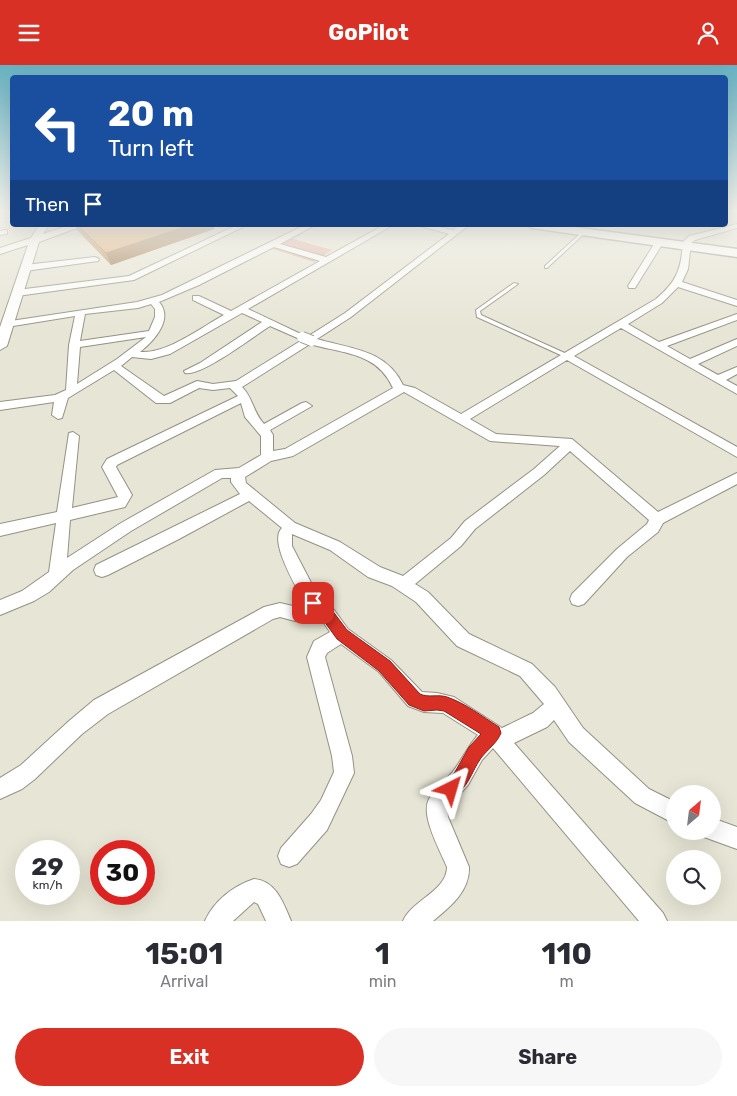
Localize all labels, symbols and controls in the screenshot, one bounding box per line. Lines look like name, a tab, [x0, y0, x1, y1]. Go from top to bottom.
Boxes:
icon: menu	[15, 19, 43, 47]
text: GoPilot	[328, 19, 409, 46]
icon: person	[694, 19, 722, 47]
text: 20 m	[108, 93, 194, 135]
icon: left	[25, 95, 90, 160]
text: Turn left	[108, 135, 194, 162]
icon: arrive	[79, 190, 107, 218]
text: Then	[25, 193, 69, 216]
pin	[292, 582, 334, 624]
icon: arrive	[299, 589, 327, 617]
position arrow	[424, 762, 476, 814]
north arrow	[666, 785, 721, 840]
map controls	[666, 785, 721, 905]
speed limit sign: 30	[90, 840, 155, 905]
button: search	[666, 850, 721, 905]
text: 29	[31, 852, 64, 881]
text: km/h	[33, 878, 62, 892]
text: 15:01	[145, 936, 224, 972]
text: 1	[375, 936, 390, 972]
text: 110	[542, 936, 592, 972]
text: Arrival	[160, 972, 208, 991]
text: min	[369, 972, 396, 991]
text: m	[560, 972, 574, 991]
button: Exit	[15, 1028, 364, 1086]
button: Share	[374, 1028, 722, 1086]

